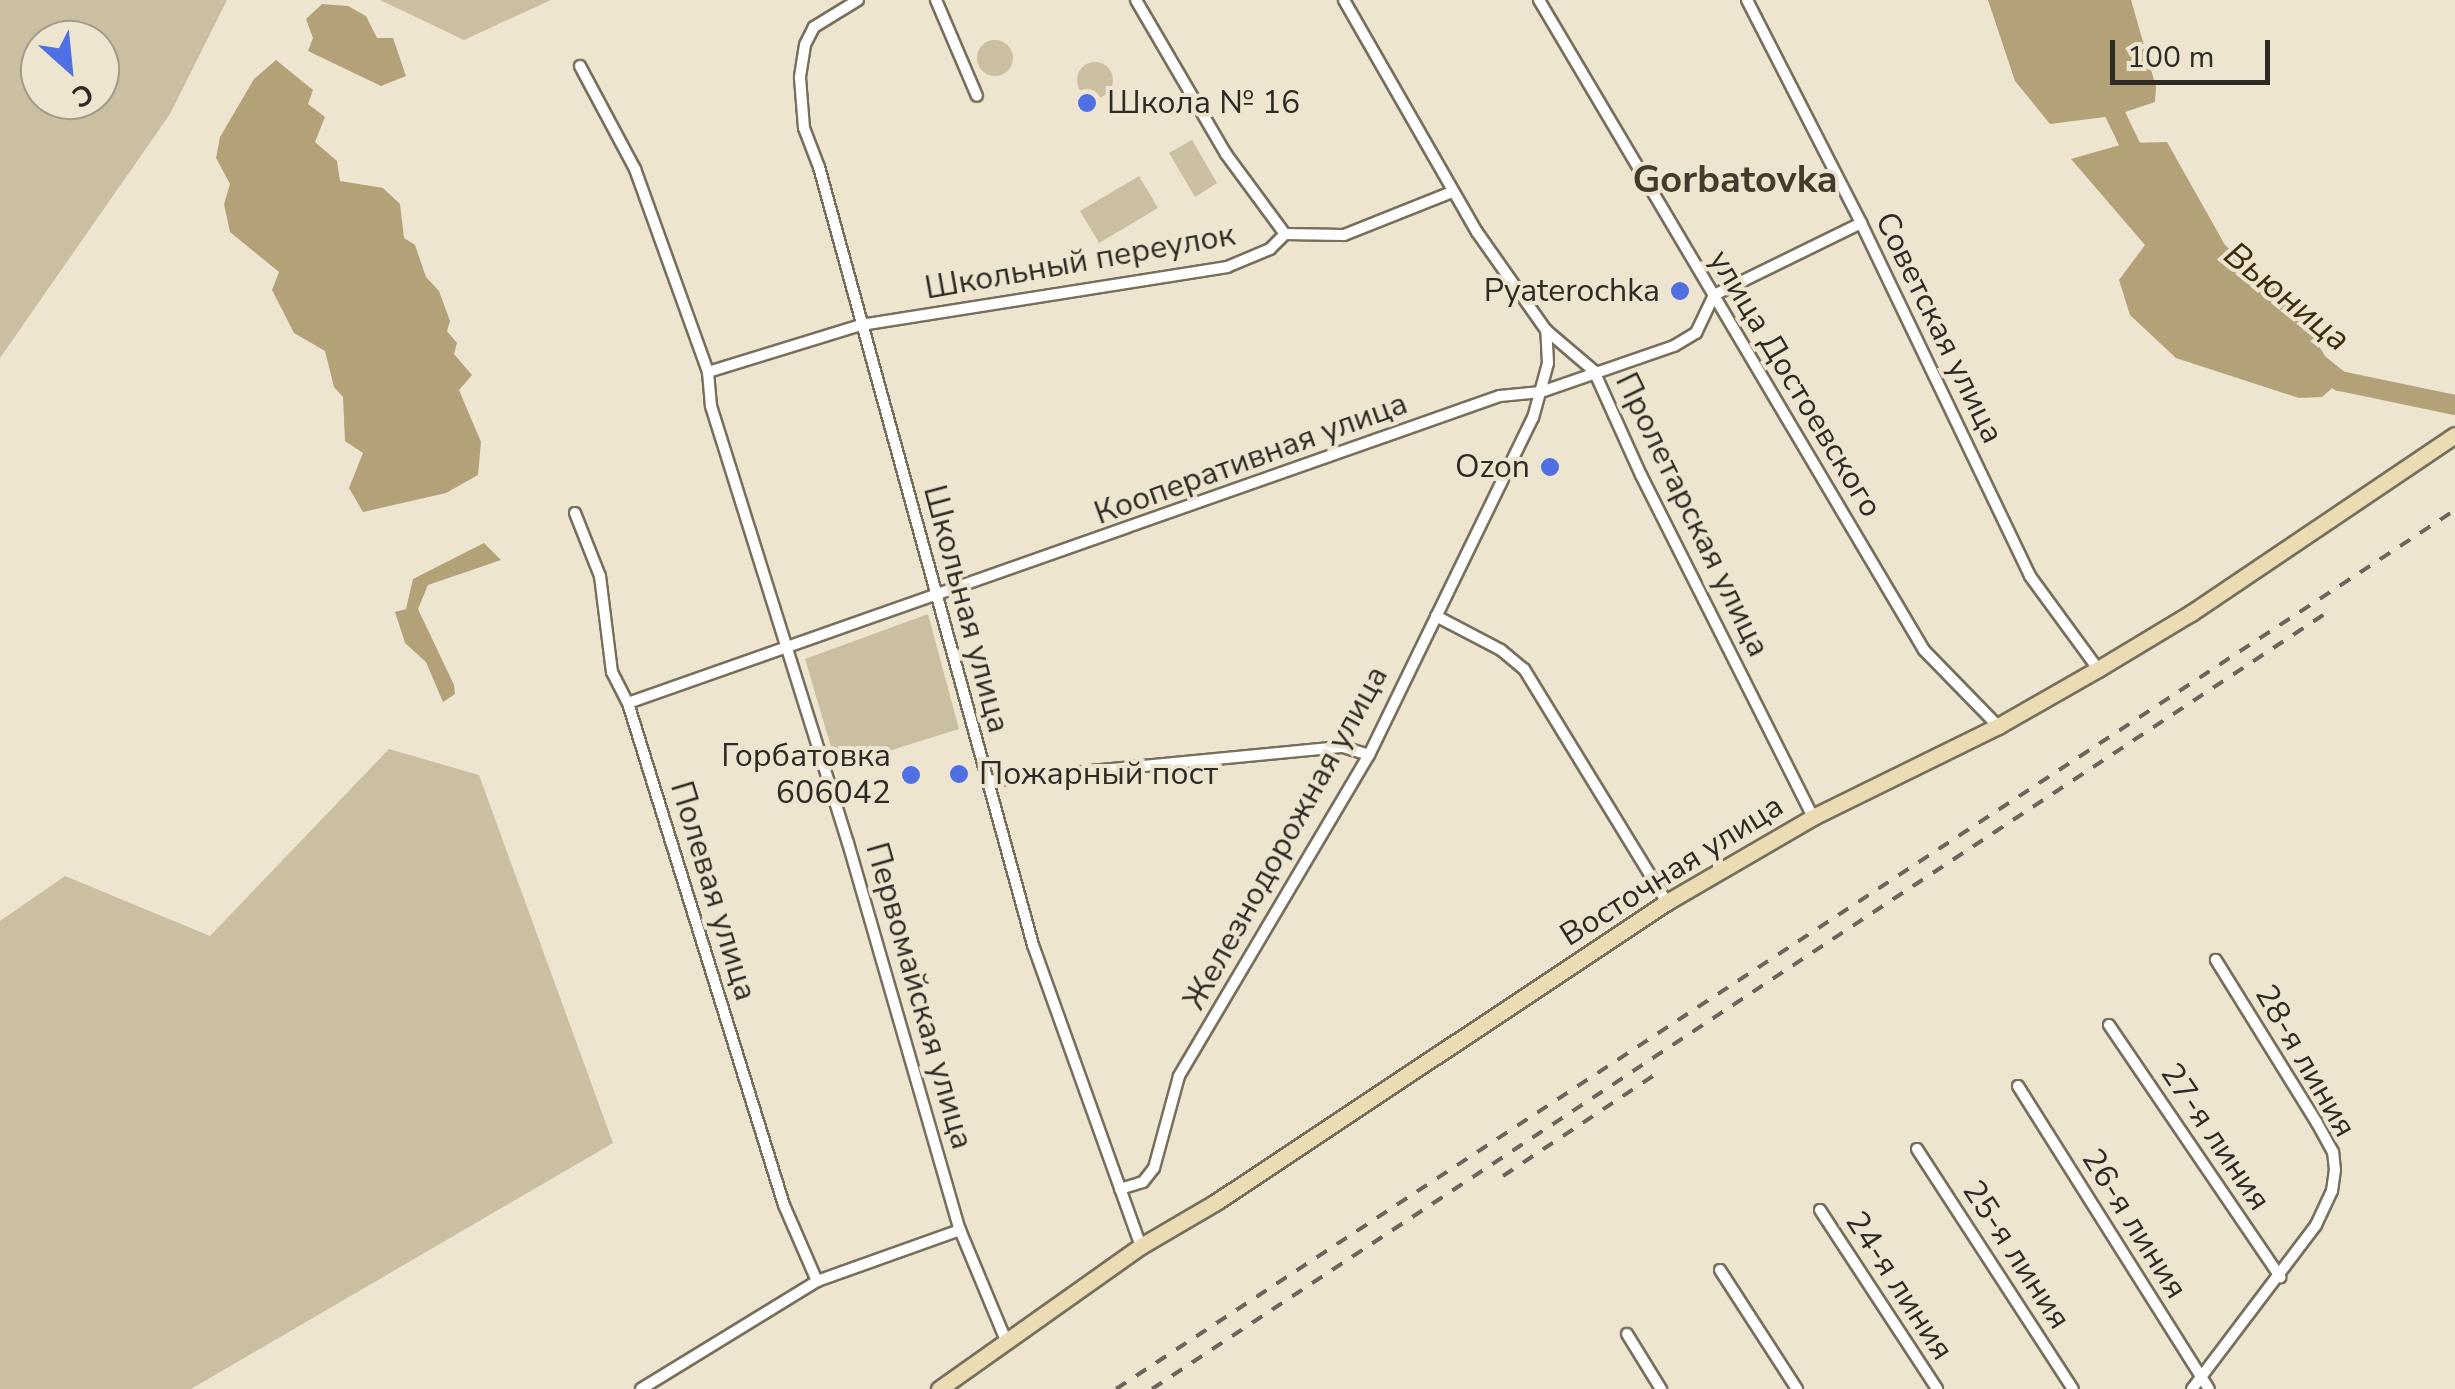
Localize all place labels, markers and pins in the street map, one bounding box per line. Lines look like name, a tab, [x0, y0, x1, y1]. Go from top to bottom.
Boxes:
place label: Школа № 16	[1107, 84, 1300, 122]
marker: Школа № 16	[1076, 92, 1098, 114]
place label: Pyaterochka	[1484, 272, 1660, 310]
marker: Pyaterochka	[1669, 280, 1691, 302]
place label: Ozon	[1455, 448, 1530, 486]
marker: Ozon	[1539, 456, 1561, 478]
place label: Горбатовка 606042	[721, 738, 891, 813]
place label: Пожарный пост	[979, 755, 1218, 793]
marker: Пожарный пост	[948, 763, 970, 785]
marker: Горбатовка 606042	[900, 764, 922, 786]

